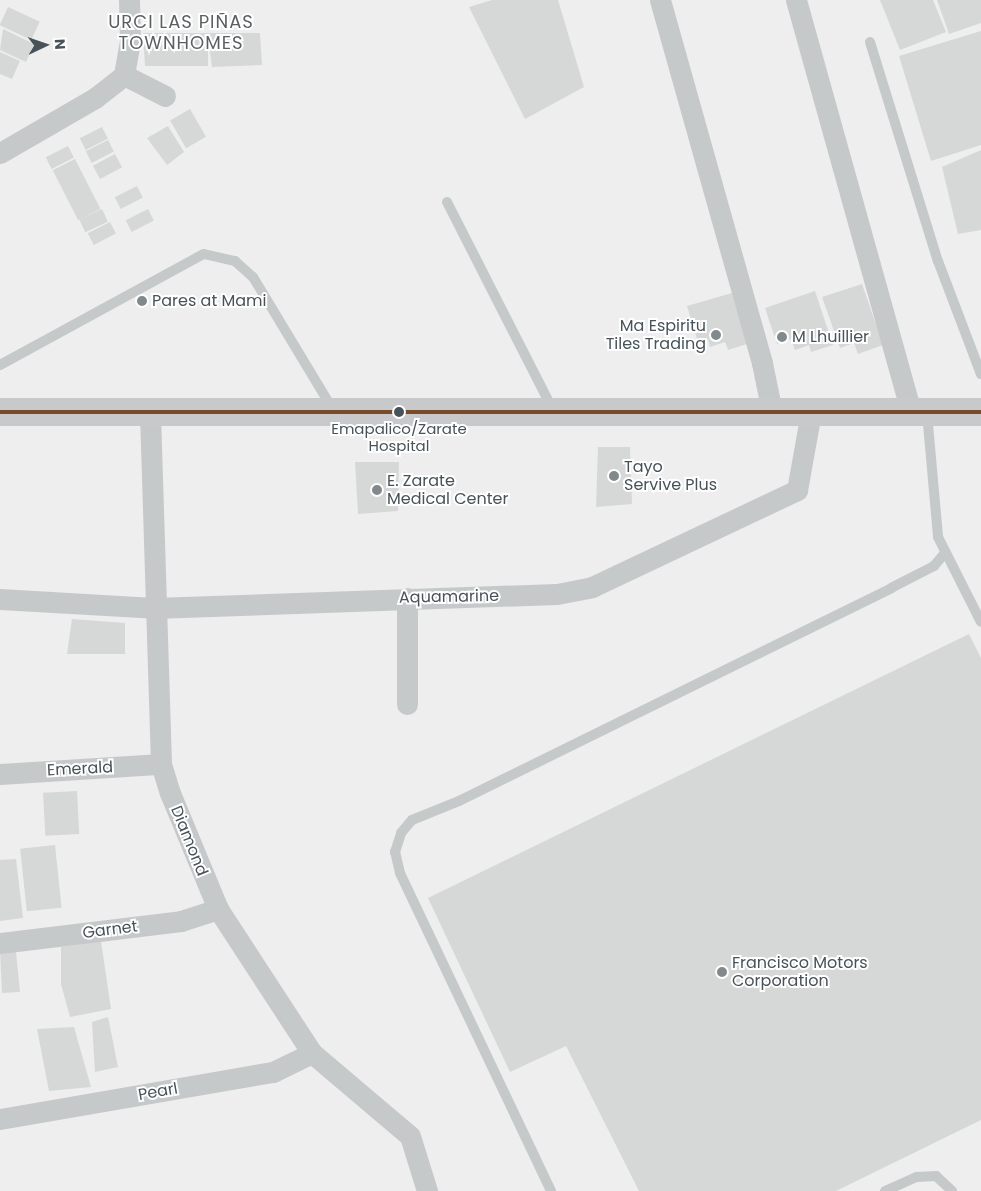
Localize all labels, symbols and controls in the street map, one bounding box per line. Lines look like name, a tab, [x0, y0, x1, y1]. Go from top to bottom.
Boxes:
district label: URCI LAS PIÑAS TOWNHOMES	[106, 12, 256, 54]
north arrow	[20, 20, 70, 70]
text: N	[50, 38, 70, 50]
place label: Pares at Mami	[152, 291, 267, 311]
marker: Pares at Mami	[136, 295, 148, 307]
place label: Ma Espiritu Tiles Trading	[606, 316, 706, 354]
place label: M Lhuillier	[792, 327, 869, 347]
marker: Ma Espiritu Tiles Trading	[710, 329, 722, 341]
marker: M Lhuillier	[776, 331, 788, 343]
marker: Emapalico/Zarate Hospital	[394, 407, 404, 417]
place label: Emapalico/Zarate Hospital	[331, 419, 467, 454]
place label: Tayo Servive Plus	[624, 457, 717, 495]
marker: Tayo Servive Plus	[608, 470, 620, 482]
place label: E. Zarate Medical Center	[387, 471, 508, 509]
marker: E. Zarate Medical Center	[371, 484, 383, 496]
street label: Aquamarine	[399, 587, 499, 607]
street label: Emerald	[46, 758, 114, 780]
street label: Diamond	[166, 803, 212, 879]
street label: Garnet	[81, 917, 139, 943]
place label: Francisco Motors Corporation	[732, 953, 868, 991]
marker: Francisco Motors Corporation	[716, 966, 728, 978]
street label: Pearl	[137, 1079, 179, 1105]

